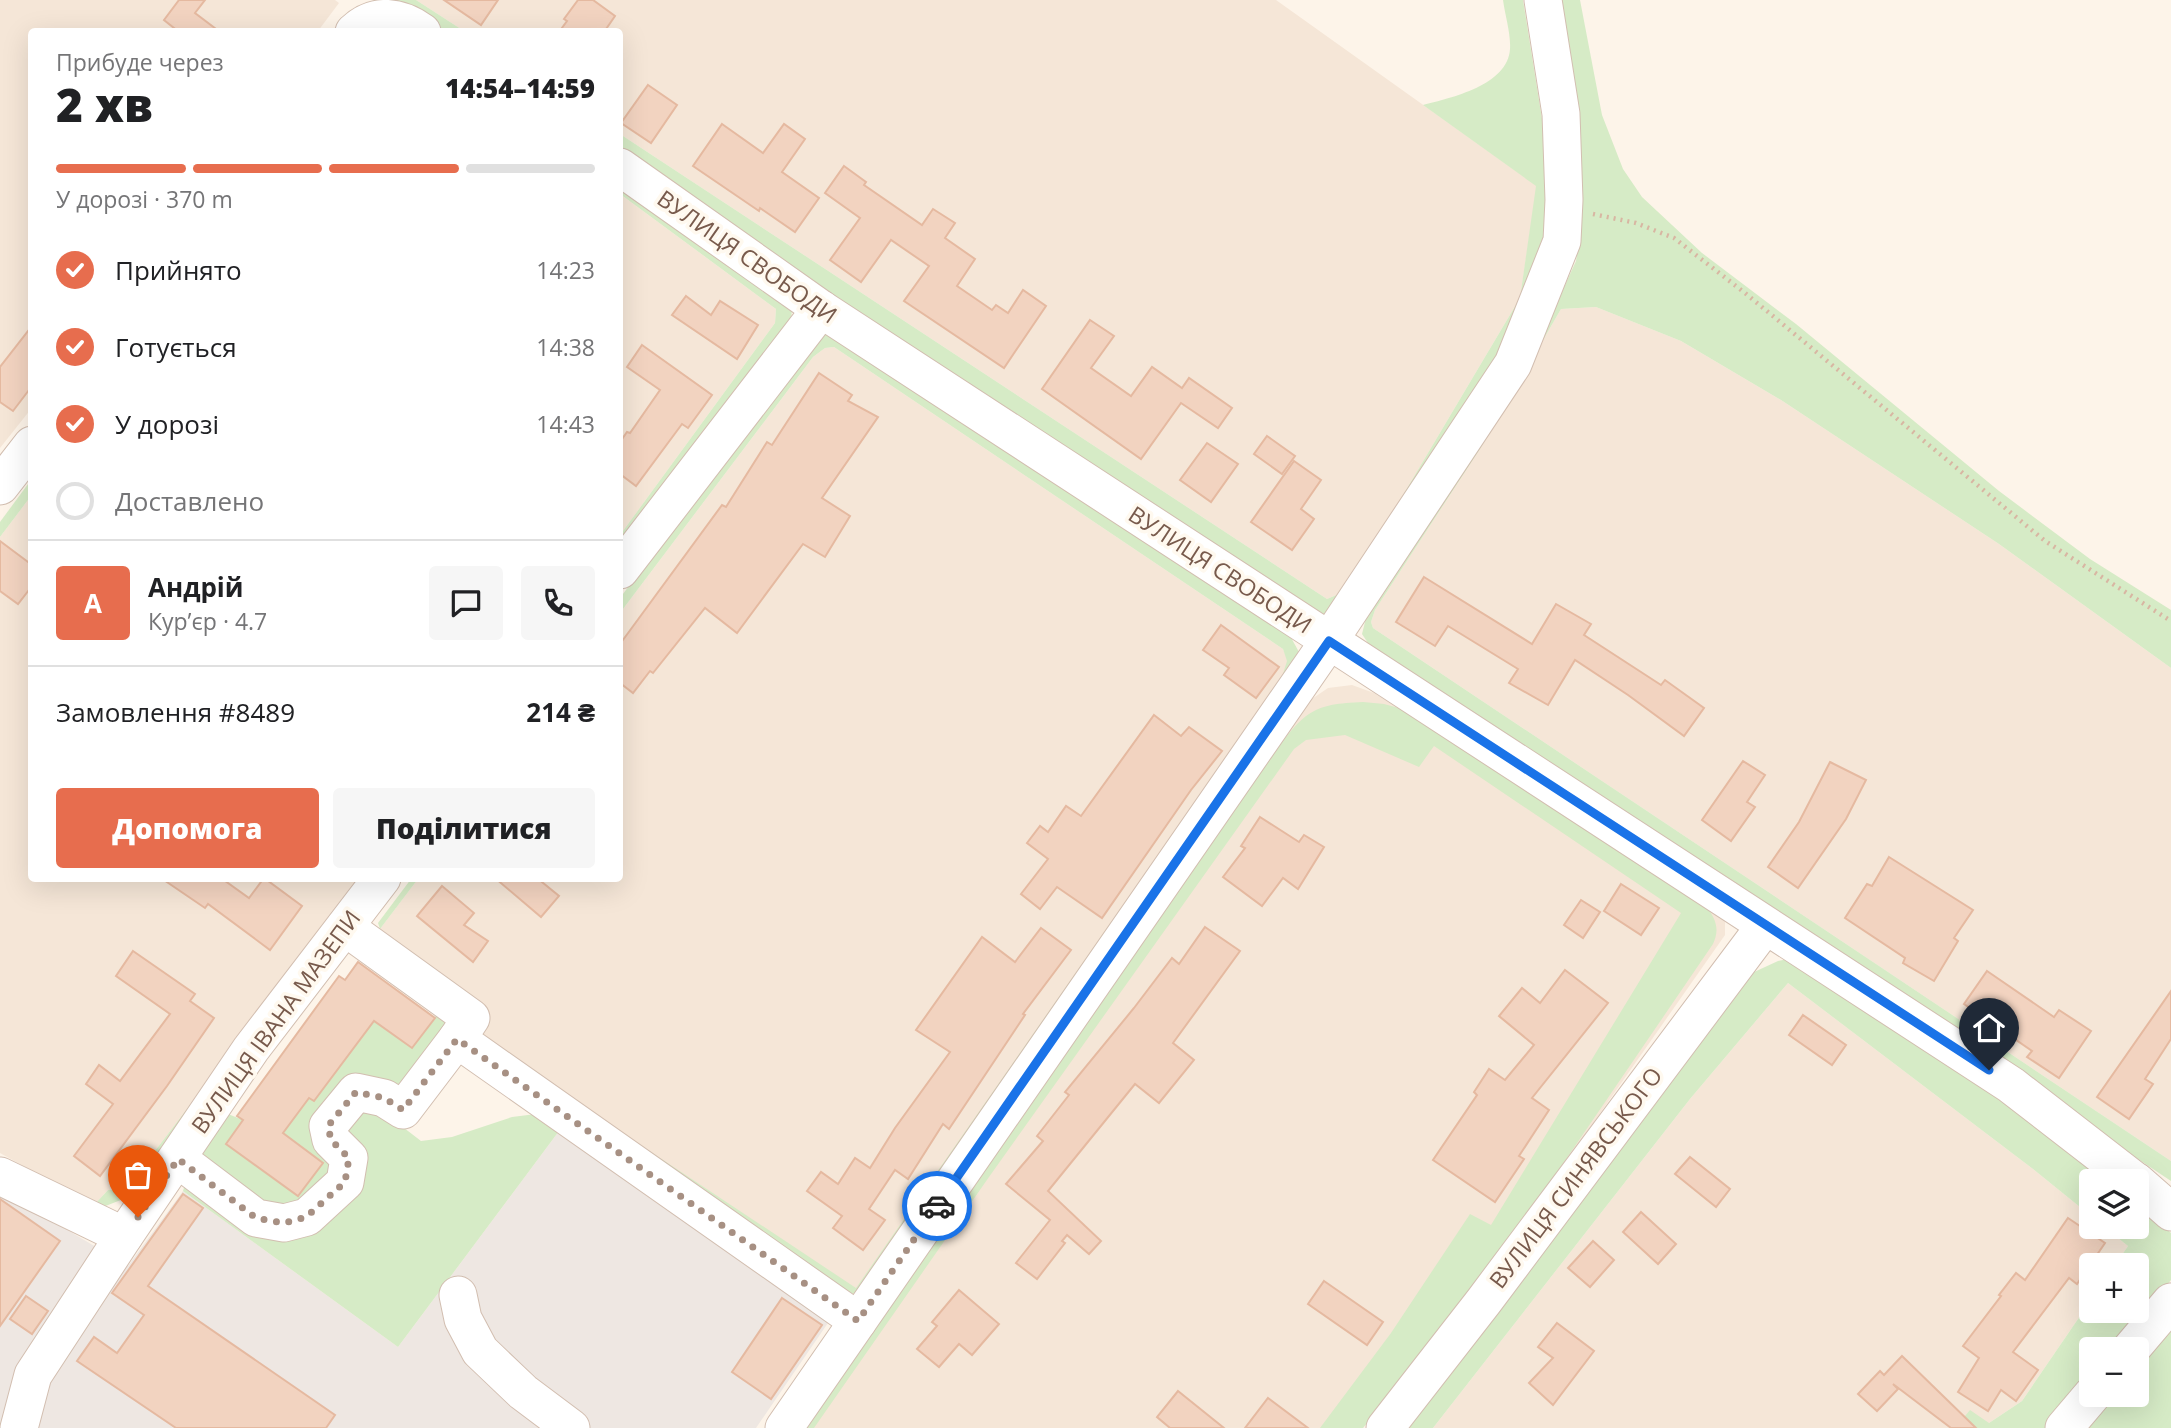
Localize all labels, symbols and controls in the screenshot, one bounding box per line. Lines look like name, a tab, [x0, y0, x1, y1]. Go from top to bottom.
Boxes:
text: Прибуде через	[56, 46, 224, 78]
text: 14:54–14:59	[445, 70, 595, 106]
text: 2 хв	[56, 73, 153, 135]
street label: ВУЛИЦЯ СВОБОДИ	[651, 182, 844, 330]
text: У дорозі · 370 m	[56, 183, 233, 215]
icon: check	[56, 251, 94, 289]
text: Прийнято	[115, 252, 242, 288]
text: 14:23	[536, 254, 595, 286]
icon: check	[56, 328, 94, 366]
text: Готується	[115, 329, 237, 365]
text: 14:38	[536, 331, 595, 363]
icon: check	[56, 405, 94, 443]
text: У дорозі	[115, 406, 219, 442]
text: 14:43	[536, 408, 595, 440]
text: Доставлено	[115, 483, 264, 519]
street label: ВУЛИЦЯ СВОБОДИ	[1123, 498, 1318, 640]
button: chat	[429, 566, 503, 640]
button: phone	[521, 566, 595, 640]
text: Андрій	[148, 569, 244, 605]
text: А	[84, 585, 102, 621]
text: Кур’єр · 4.7	[148, 605, 267, 637]
text: Замовлення #8489	[56, 694, 295, 730]
text: 214 ₴	[526, 694, 595, 730]
button: Допомога	[56, 788, 319, 868]
button: Поділитися	[333, 788, 595, 868]
street label: ВУЛИЦЯ ІВАНА МАЗЕПИ	[183, 903, 367, 1140]
pin	[1959, 998, 2019, 1070]
icon: home	[1970, 1009, 2008, 1047]
street label: ВУЛИЦЯ СИНЯВСЬКОГО	[1481, 1060, 1669, 1295]
pin	[108, 1145, 168, 1217]
icon: bag	[119, 1156, 157, 1194]
map controls	[2079, 1169, 2149, 1407]
button: layers	[2079, 1169, 2149, 1239]
courier	[902, 1171, 972, 1241]
icon: car	[918, 1187, 956, 1225]
button: +	[2079, 1253, 2149, 1323]
button: −	[2079, 1337, 2149, 1407]

